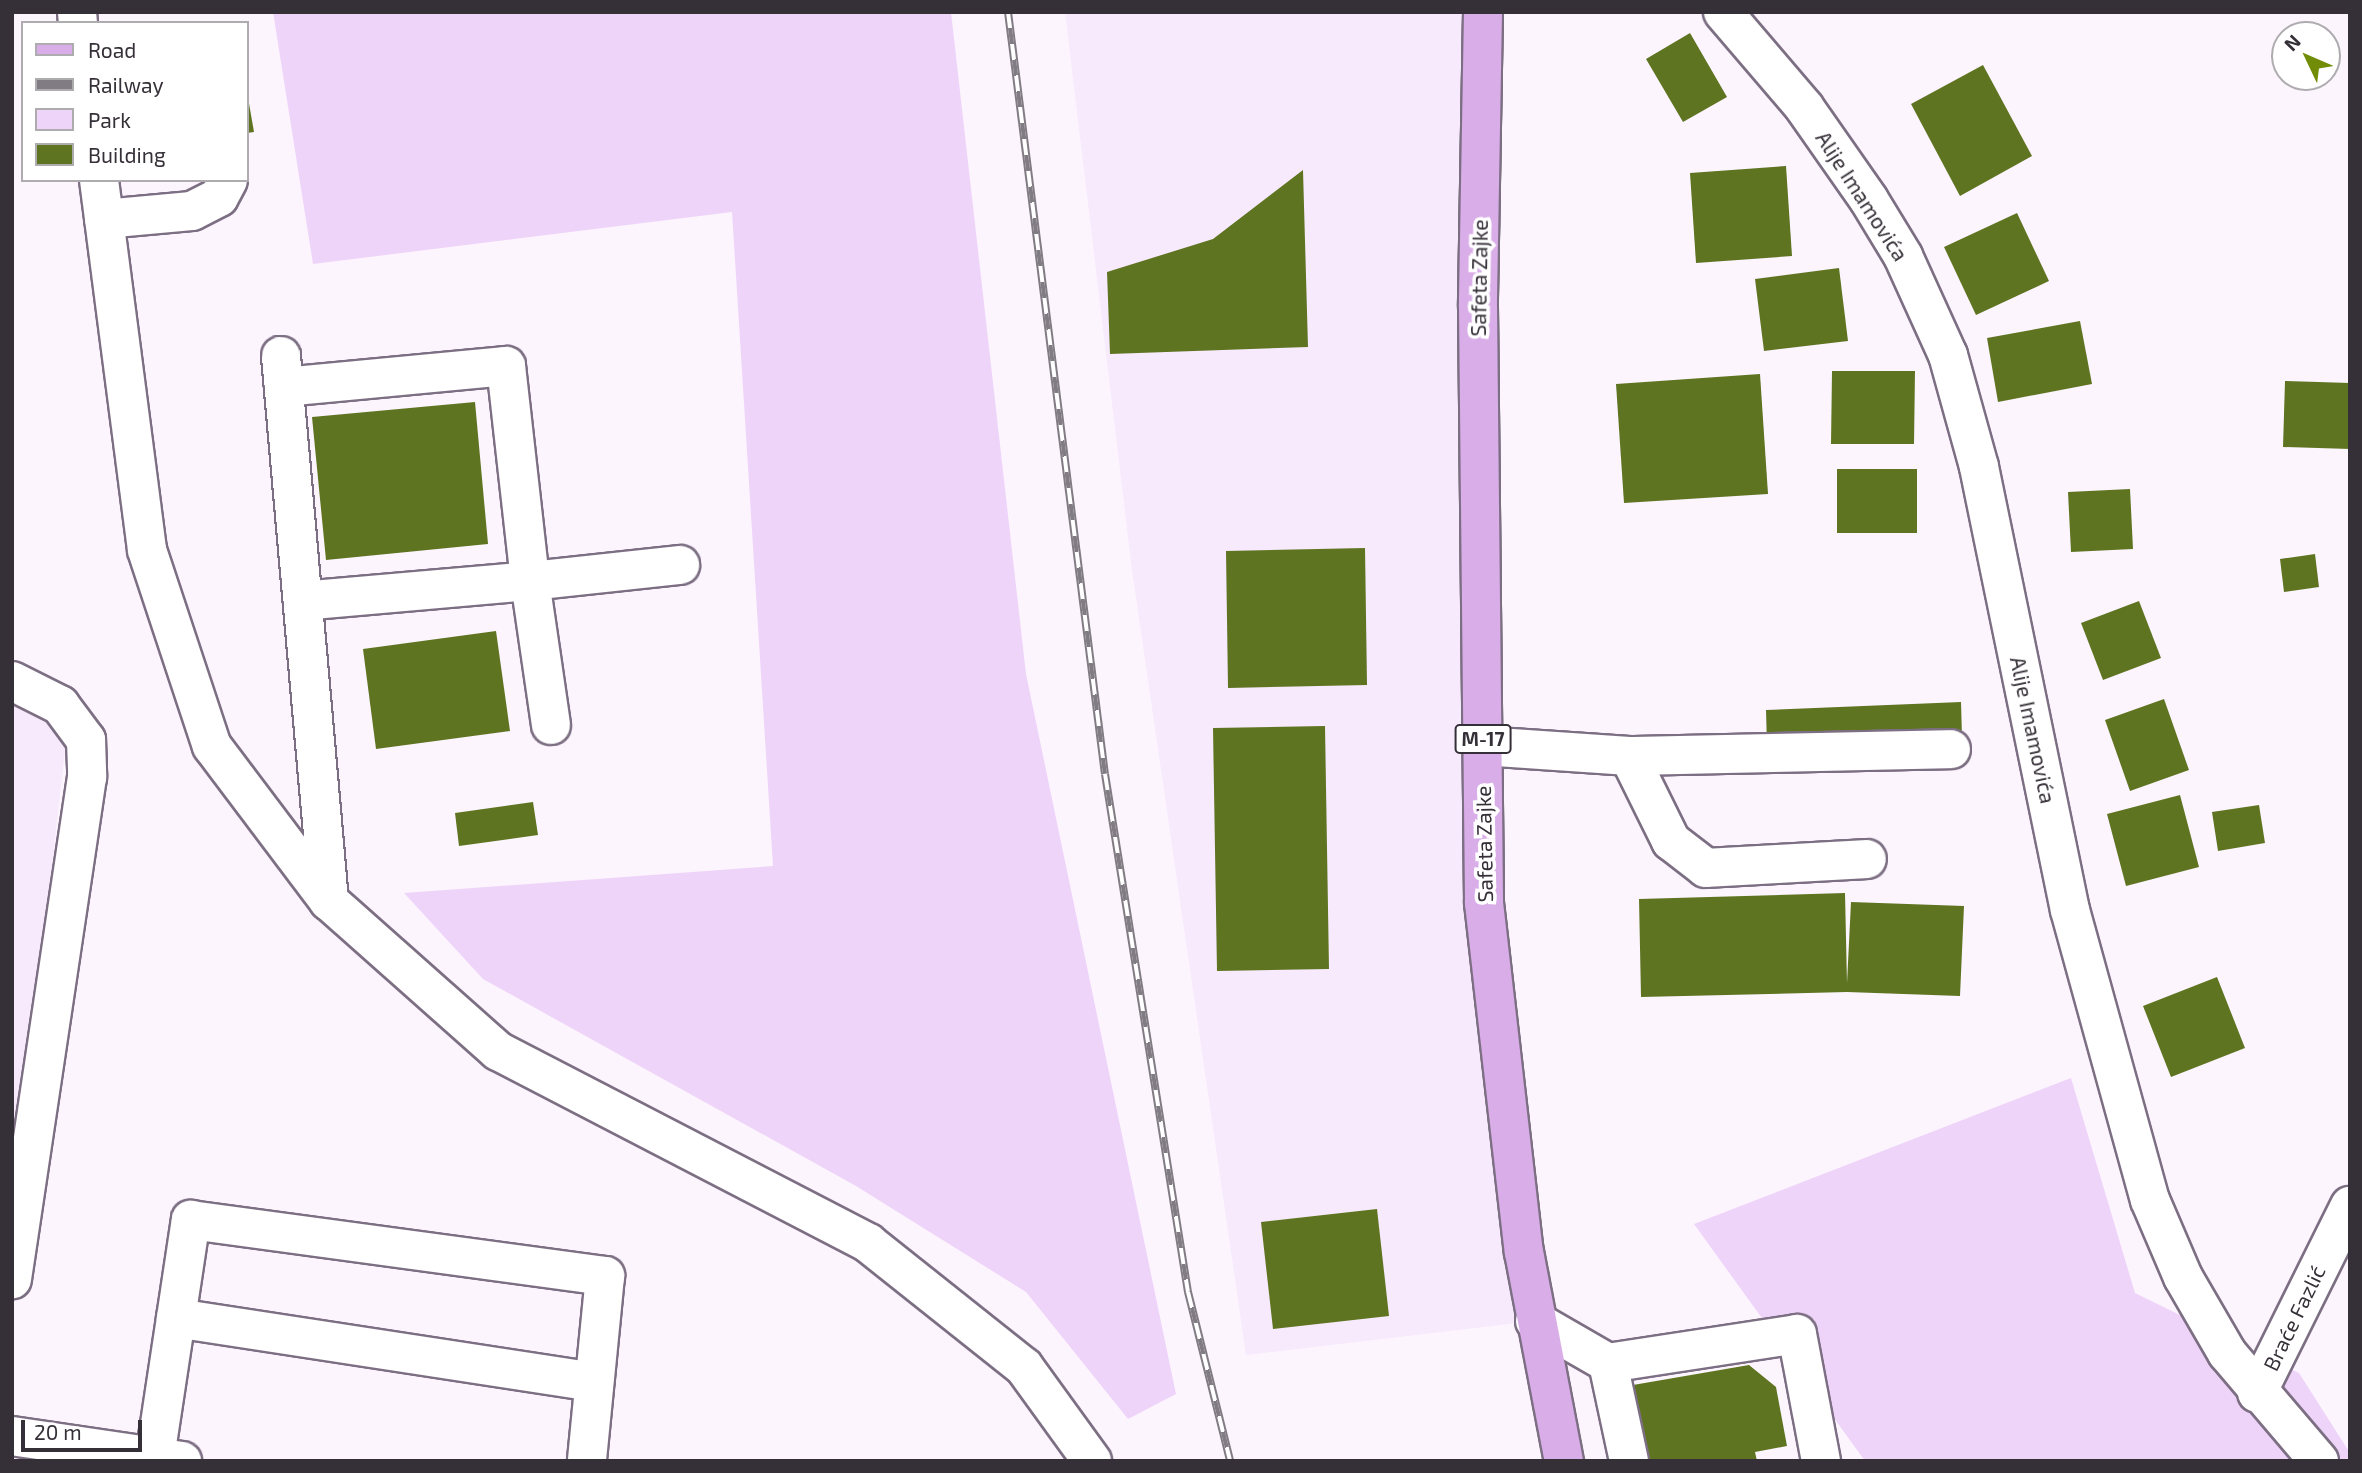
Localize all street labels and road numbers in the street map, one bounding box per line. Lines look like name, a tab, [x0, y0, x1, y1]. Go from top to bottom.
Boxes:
street label: Alije Imamovića	[1811, 126, 1913, 266]
street label: Safeta Zajke	[1465, 219, 1493, 337]
street label: Alije Imamovića	[2005, 654, 2061, 806]
road number: M-17	[1453, 724, 1513, 754]
street label: Safeta Zajke	[1470, 785, 1498, 903]
street label: Braće Fazlić	[2258, 1261, 2330, 1375]

